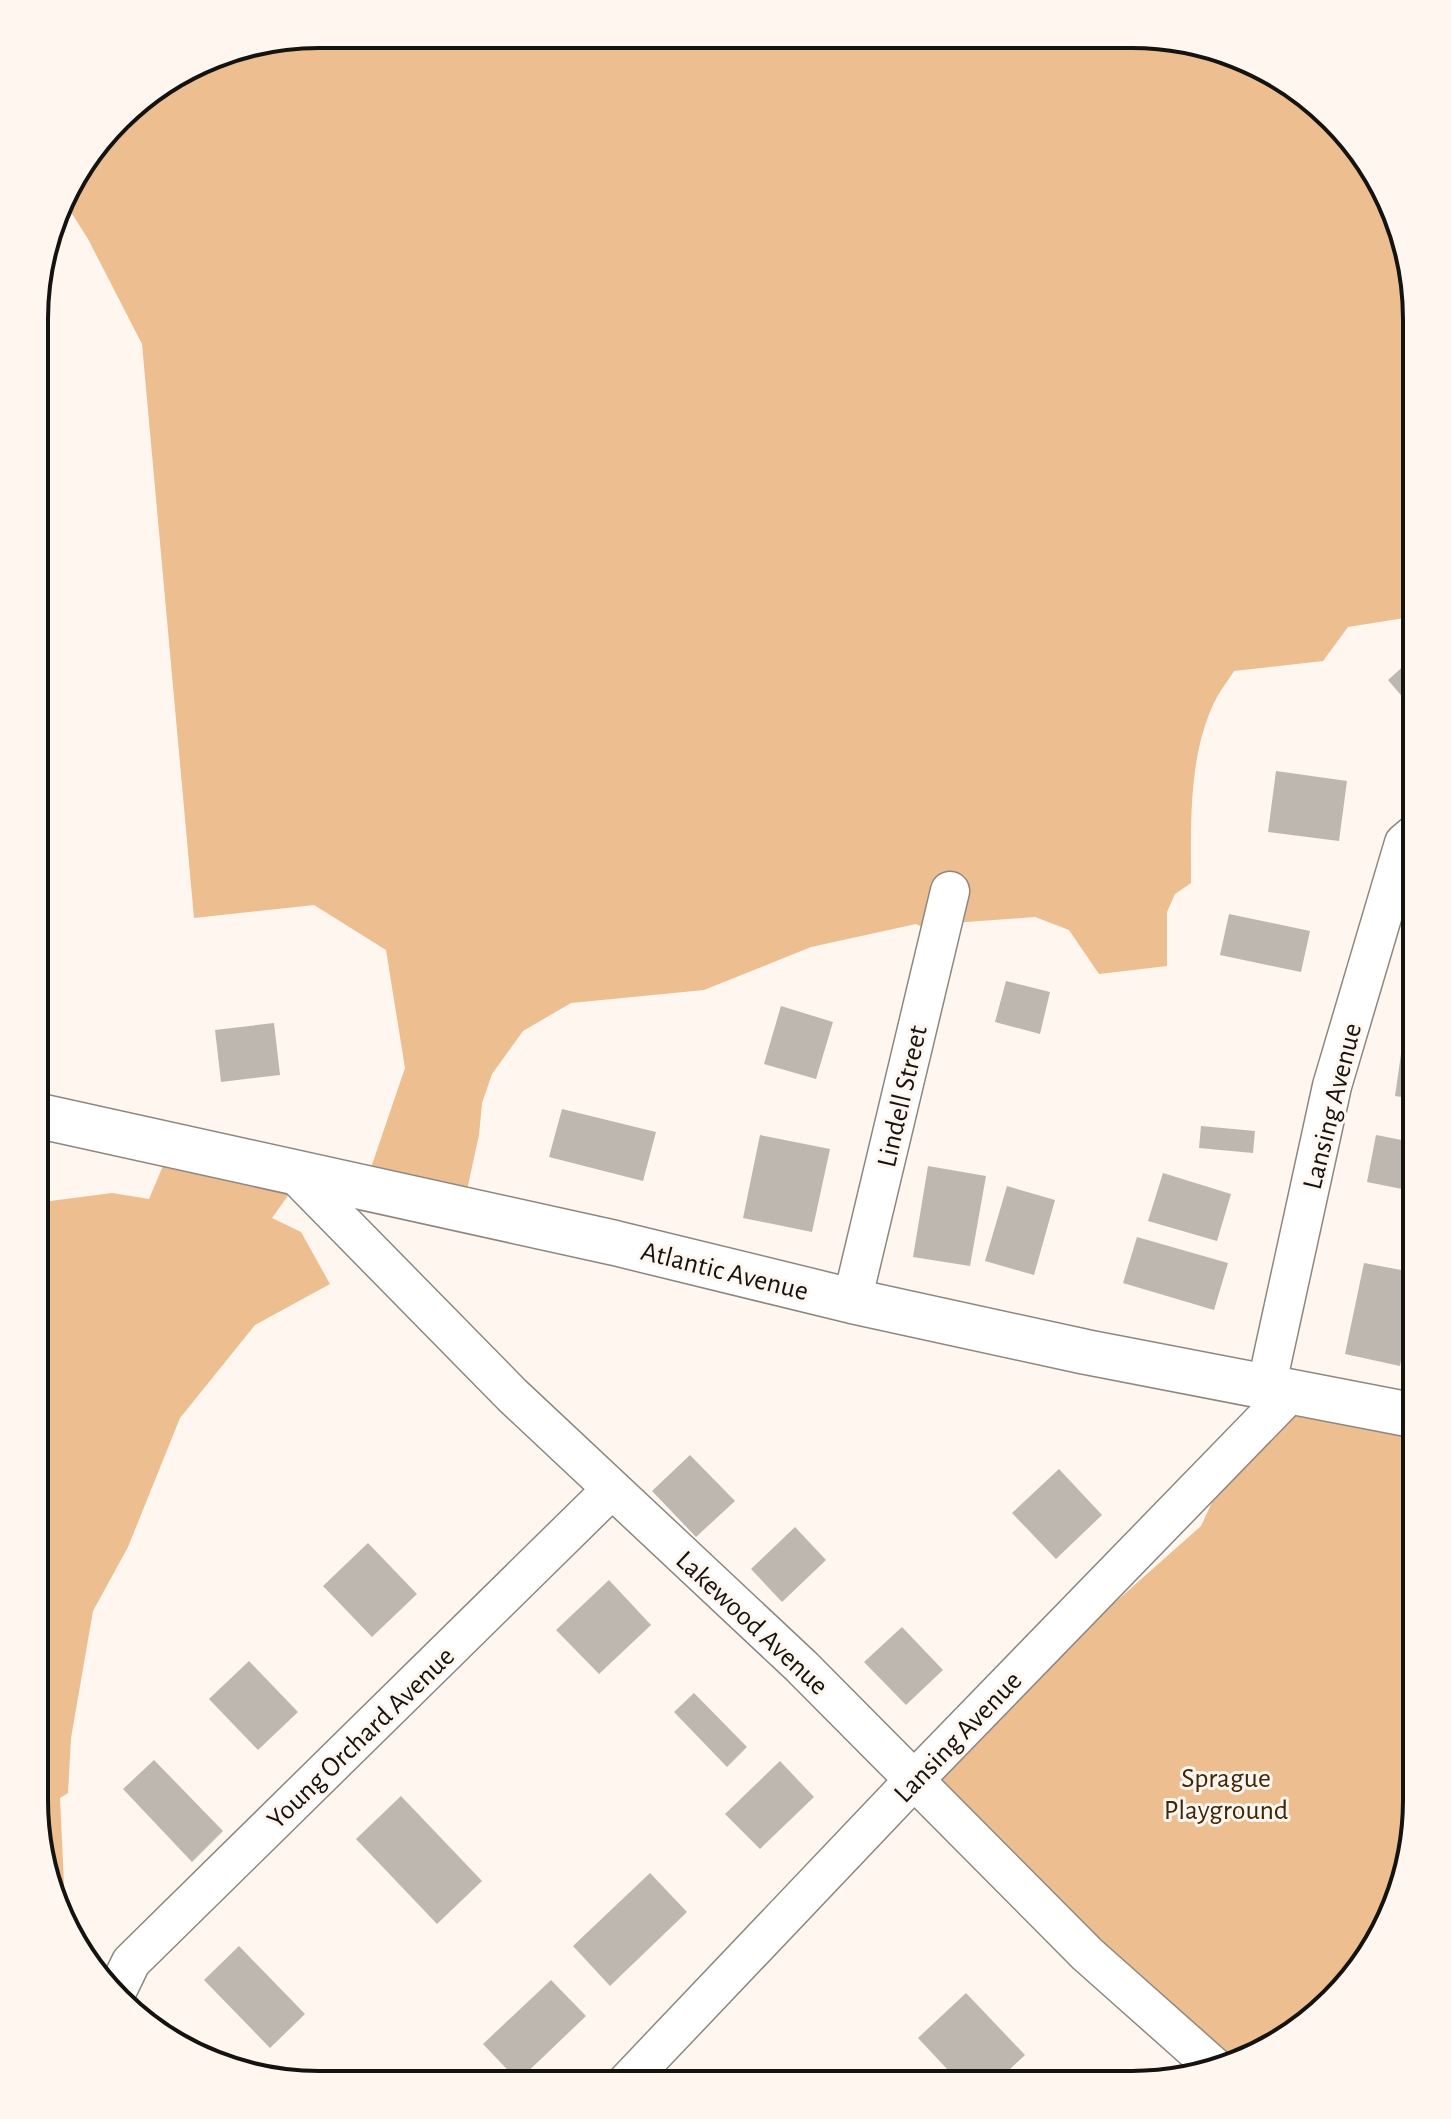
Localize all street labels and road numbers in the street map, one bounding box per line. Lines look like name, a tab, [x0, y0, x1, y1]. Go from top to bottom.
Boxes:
street label: Lansing Avenue	[1299, 1021, 1367, 1192]
street label: Lindell Street	[873, 1023, 933, 1170]
street label: Atlantic Avenue	[638, 1238, 811, 1306]
street label: Lakewood Avenue	[670, 1546, 833, 1701]
street label: Young Orchard Avenue	[262, 1642, 460, 1835]
street label: Lansing Avenue	[889, 1666, 1028, 1808]

